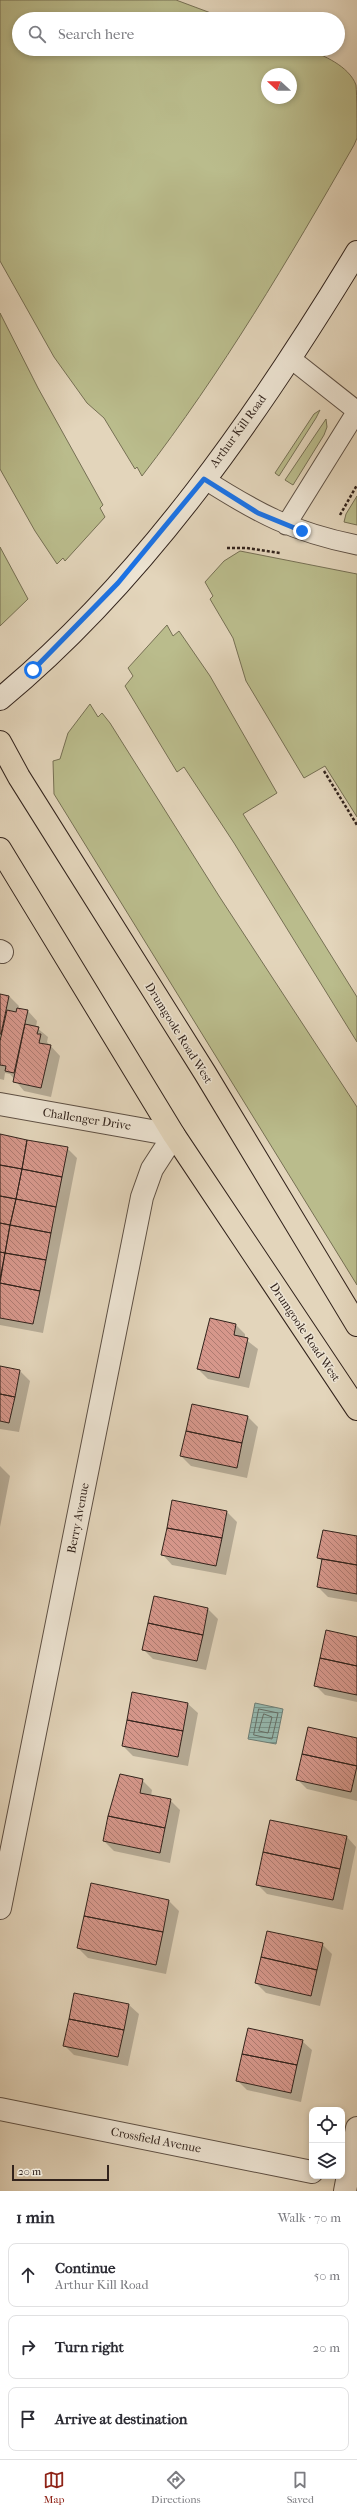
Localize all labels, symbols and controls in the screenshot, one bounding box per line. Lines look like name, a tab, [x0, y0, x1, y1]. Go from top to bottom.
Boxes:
search box	[12, 12, 345, 56]
icon: search	[26, 23, 48, 45]
text: Search here	[58, 25, 134, 43]
north arrow	[261, 68, 297, 104]
street label: Arthur Kill Road	[206, 392, 269, 471]
route end	[293, 522, 311, 540]
route start	[24, 661, 42, 679]
street label: Drumgoole Road West	[142, 980, 216, 1087]
street label: Challenger Drive	[42, 1105, 132, 1133]
street label: Drumgoole Road West	[267, 1280, 344, 1385]
street label: Berry Avenue	[64, 1481, 92, 1554]
map controls	[309, 2107, 345, 2179]
button: locate	[309, 2107, 345, 2143]
street label: Crossfield Avenue	[110, 2124, 202, 2156]
button: layers	[309, 2143, 345, 2179]
scale bar	[12, 2163, 109, 2182]
text: 20 m	[18, 2165, 41, 2178]
text: 1 min	[16, 2207, 55, 2227]
text: Walk · 70 m	[278, 2210, 341, 2225]
text: Continue	[55, 2259, 115, 2277]
icon: ahead	[17, 2264, 39, 2286]
text: 50 m	[314, 2268, 340, 2283]
text: Arthur Kill Road	[55, 2277, 149, 2292]
icon: right	[17, 2336, 39, 2358]
text: Turn right	[55, 2338, 124, 2356]
text: 20 m	[313, 2340, 340, 2355]
icon: arrive	[17, 2408, 39, 2430]
text: Arrive at destination	[55, 2410, 187, 2428]
tab: Map	[43, 2469, 65, 2506]
tab: Directions	[151, 2469, 201, 2506]
tab: Saved	[287, 2469, 314, 2506]

